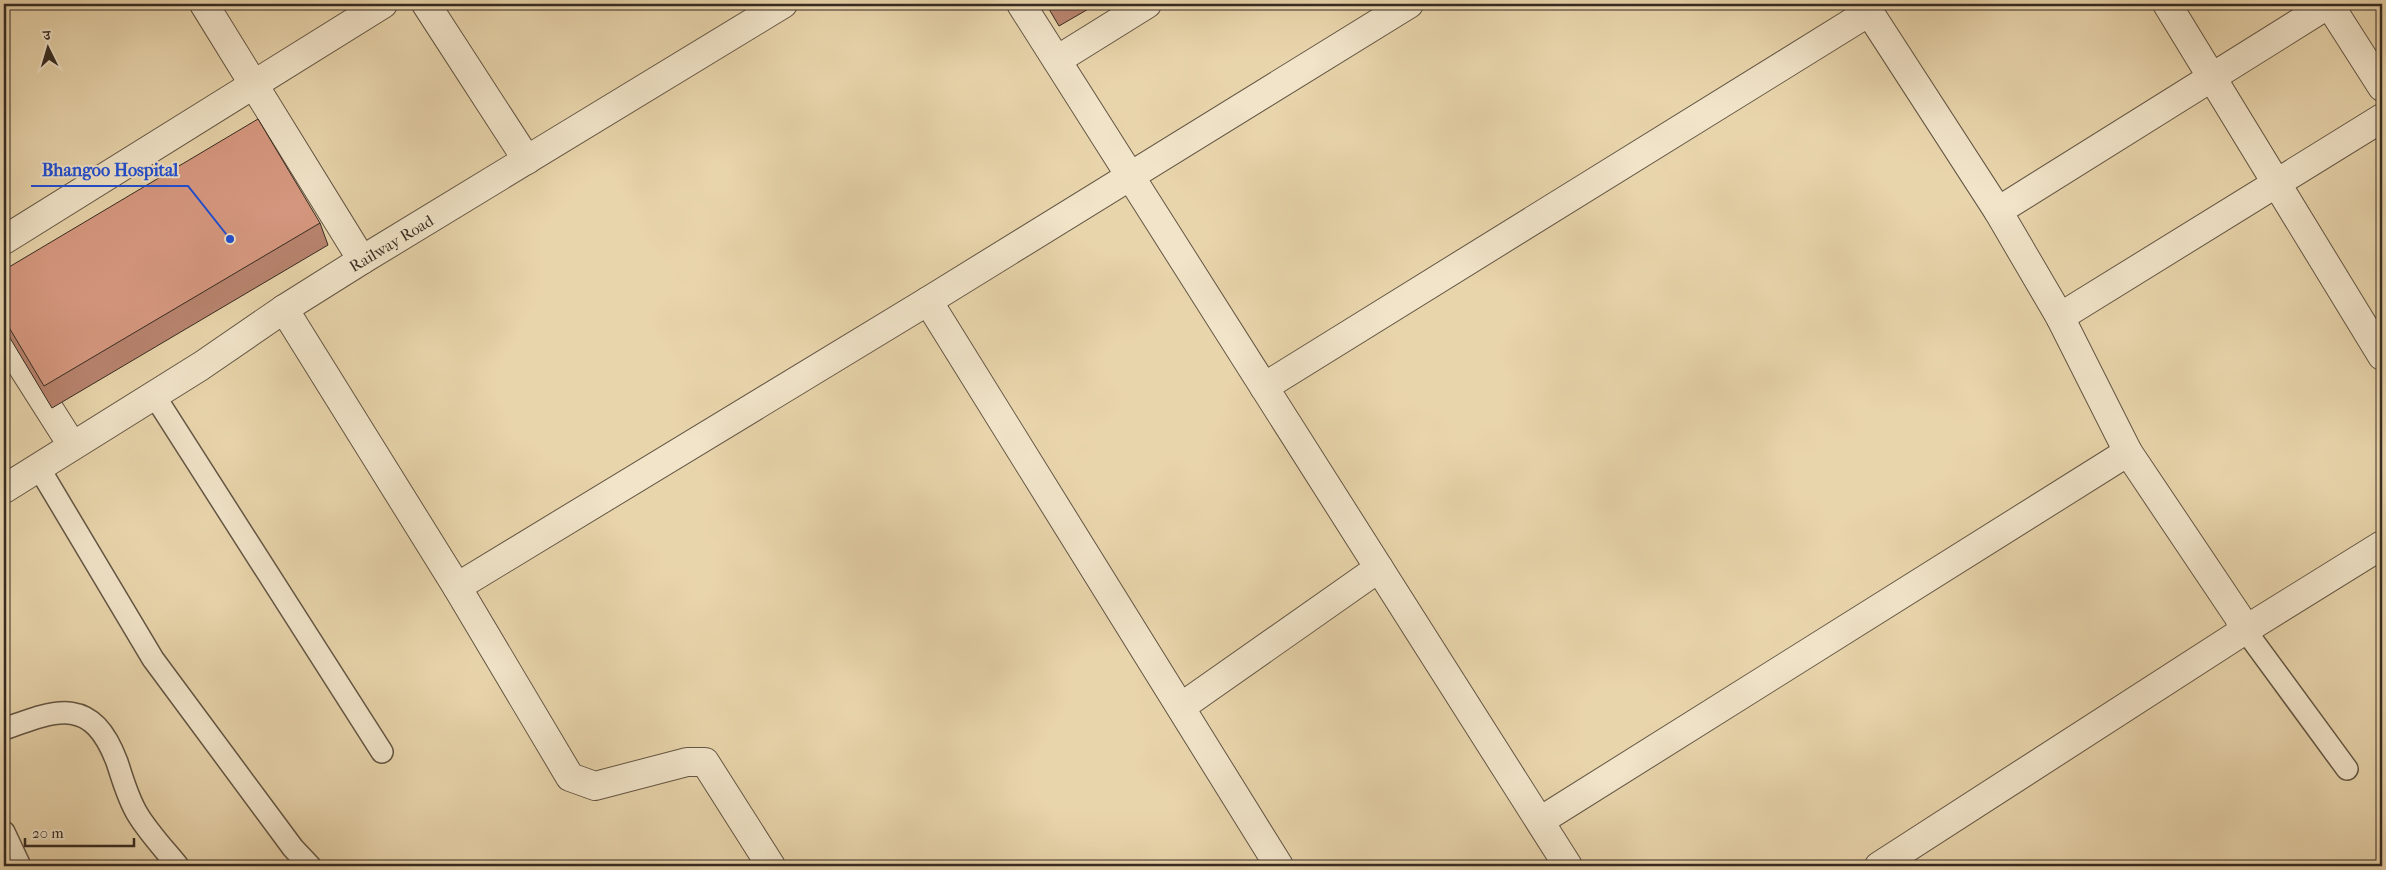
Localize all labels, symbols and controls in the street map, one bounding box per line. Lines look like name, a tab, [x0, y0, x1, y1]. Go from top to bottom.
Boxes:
north arrow	[22, 22, 72, 72]
text: उ	[42, 27, 52, 44]
callout: Bhangoo Hospital	[31, 153, 188, 186]
text: Bhangoo Hospital	[42, 160, 179, 181]
street label: Railway Road	[346, 211, 437, 276]
scale bar	[25, 815, 134, 847]
text: 20 m	[32, 824, 64, 842]

